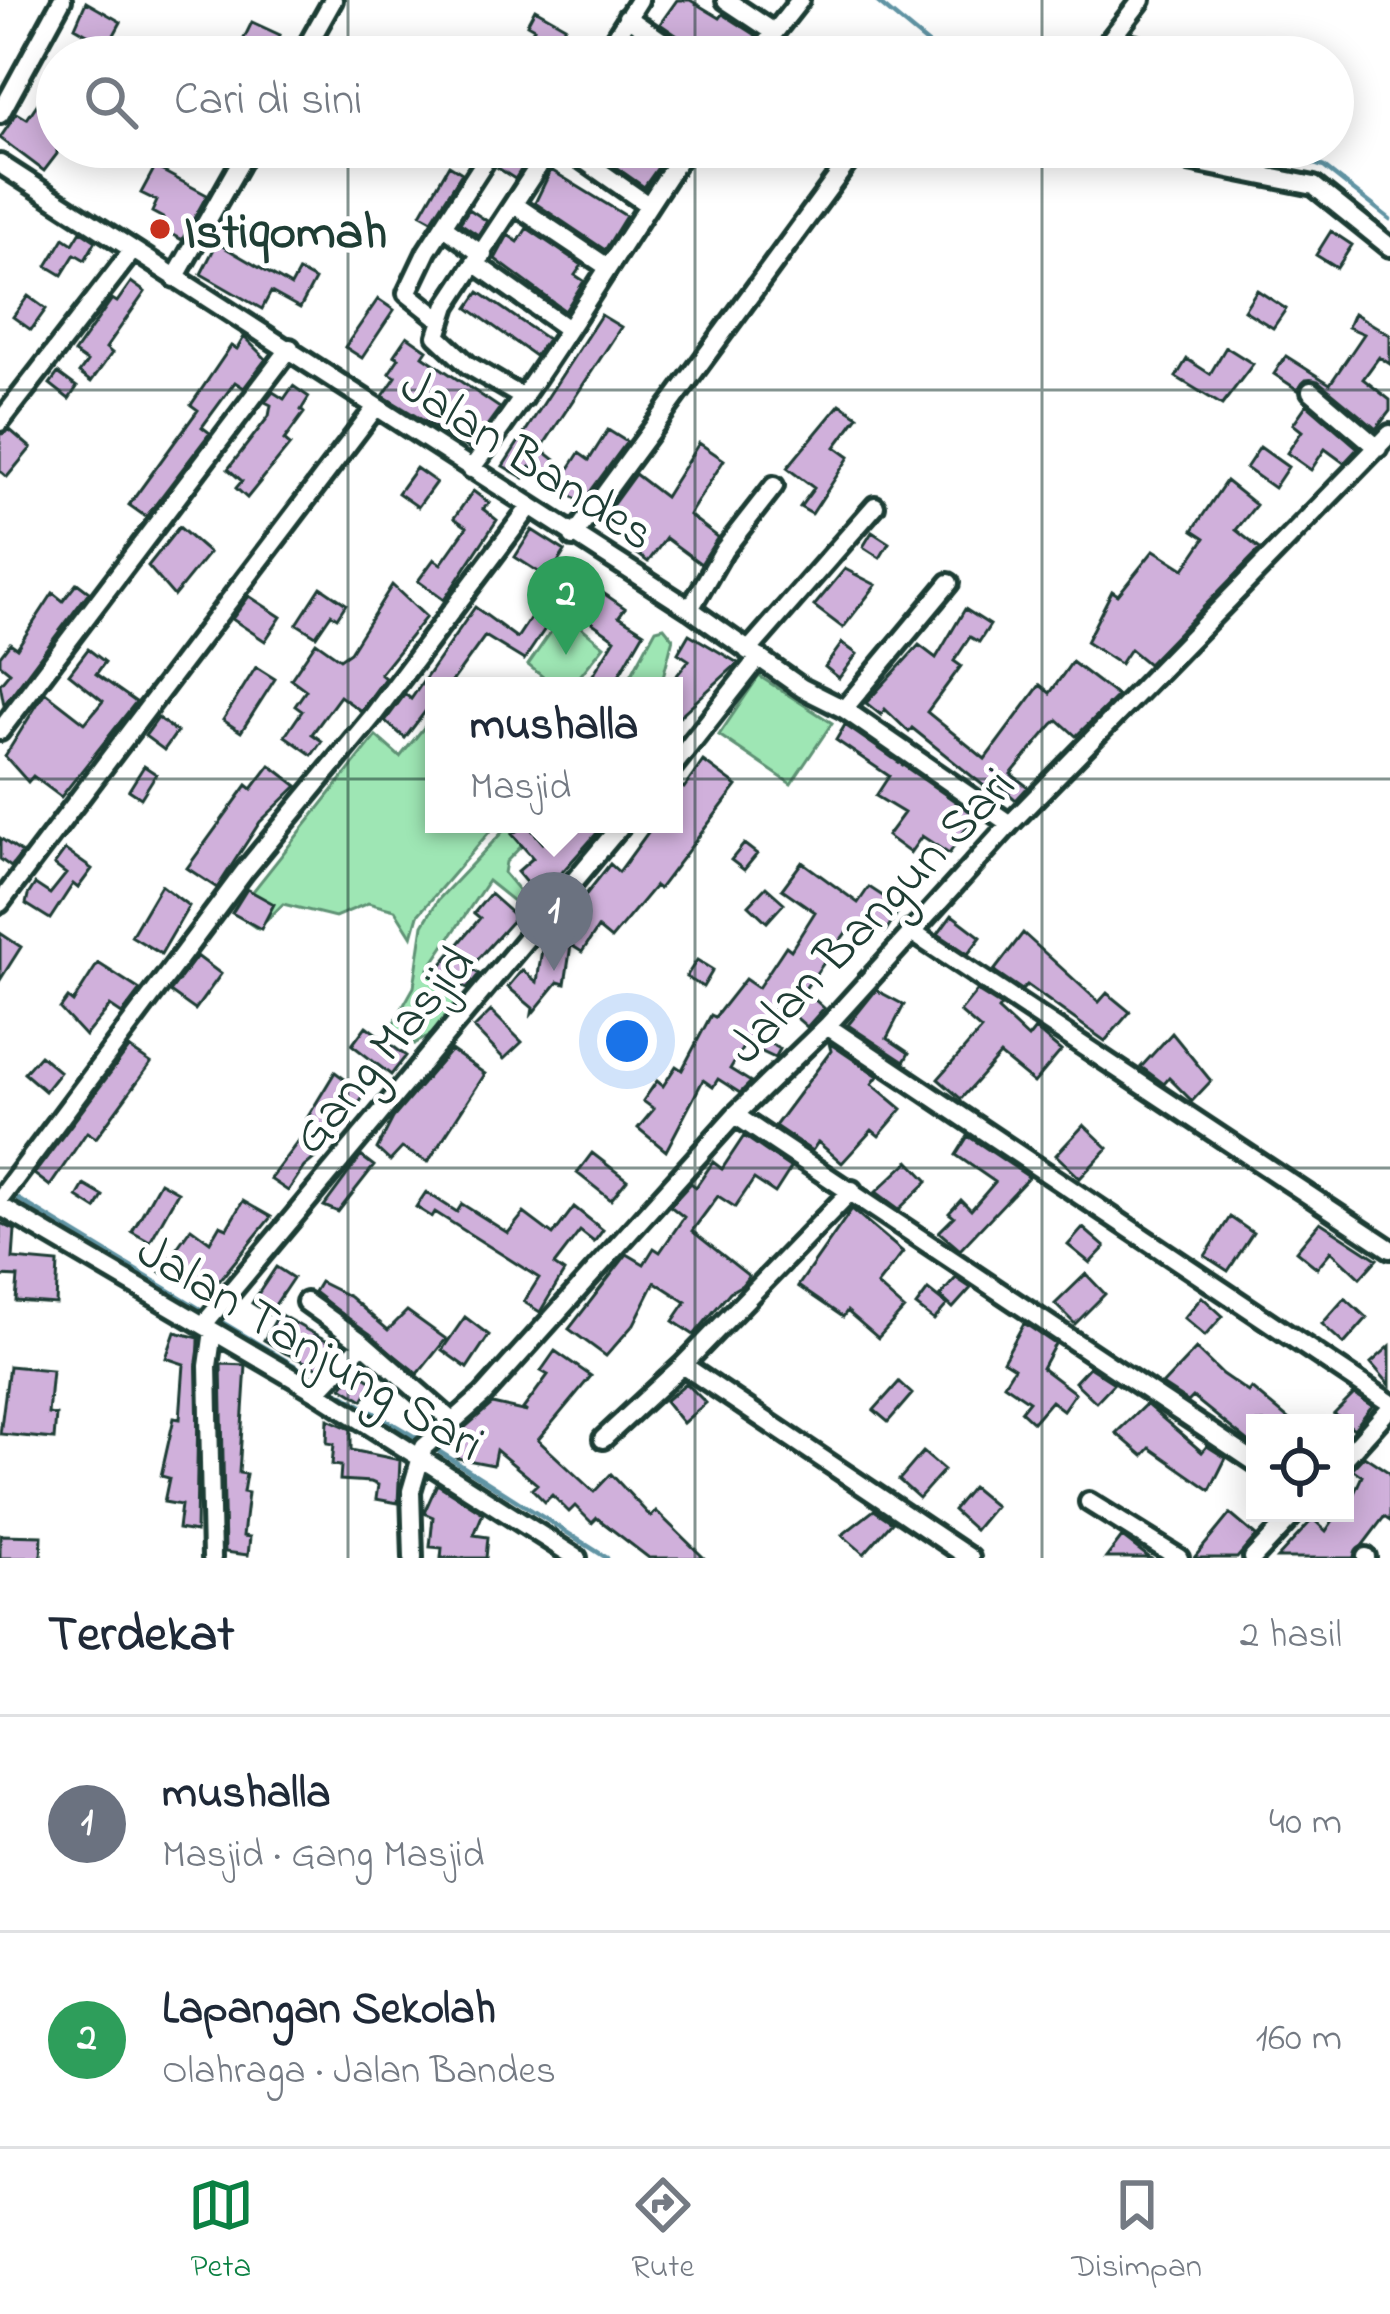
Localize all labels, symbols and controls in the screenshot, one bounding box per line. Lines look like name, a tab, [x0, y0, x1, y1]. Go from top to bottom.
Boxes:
search box	[36, 36, 1354, 168]
icon: search	[78, 69, 144, 135]
text: Cari di sini	[174, 69, 362, 135]
place label: Istiqomah	[184, 197, 387, 272]
marker: Istiqomah	[147, 216, 173, 242]
street label: Jalan Bandes	[384, 351, 668, 572]
pin: 2	[527, 556, 605, 655]
popup	[425, 677, 683, 833]
text: mushalla	[470, 694, 638, 760]
street label: Jalan Bangun Sari	[711, 752, 1035, 1084]
text: Masjid	[470, 760, 571, 817]
pin: 1	[515, 872, 593, 971]
street label: Gang Masjid	[275, 931, 495, 1172]
your location	[597, 1011, 657, 1071]
street label: Jalan Tanjung Sari	[121, 1216, 497, 1483]
map controls	[1246, 1414, 1354, 1522]
button: locate	[1246, 1414, 1354, 1522]
text: Terdekat	[48, 1599, 234, 1674]
text: 2 hasil	[1240, 1608, 1342, 1665]
text: mushalla	[162, 1762, 331, 1828]
text: 1	[81, 1795, 93, 1852]
text: 40 m	[1269, 1795, 1342, 1852]
text: Masjid · Gang Masjid	[162, 1828, 485, 1885]
text: Lapangan Sekolah	[162, 1978, 496, 2044]
text: 2	[77, 2011, 97, 2068]
text: 160 m	[1256, 2011, 1342, 2068]
text: Olahraga · Jalan Bandes	[162, 2044, 556, 2101]
tab: Peta	[188, 2172, 254, 2292]
tab: Rute	[630, 2172, 696, 2292]
tab: Disimpan	[1072, 2172, 1202, 2292]

